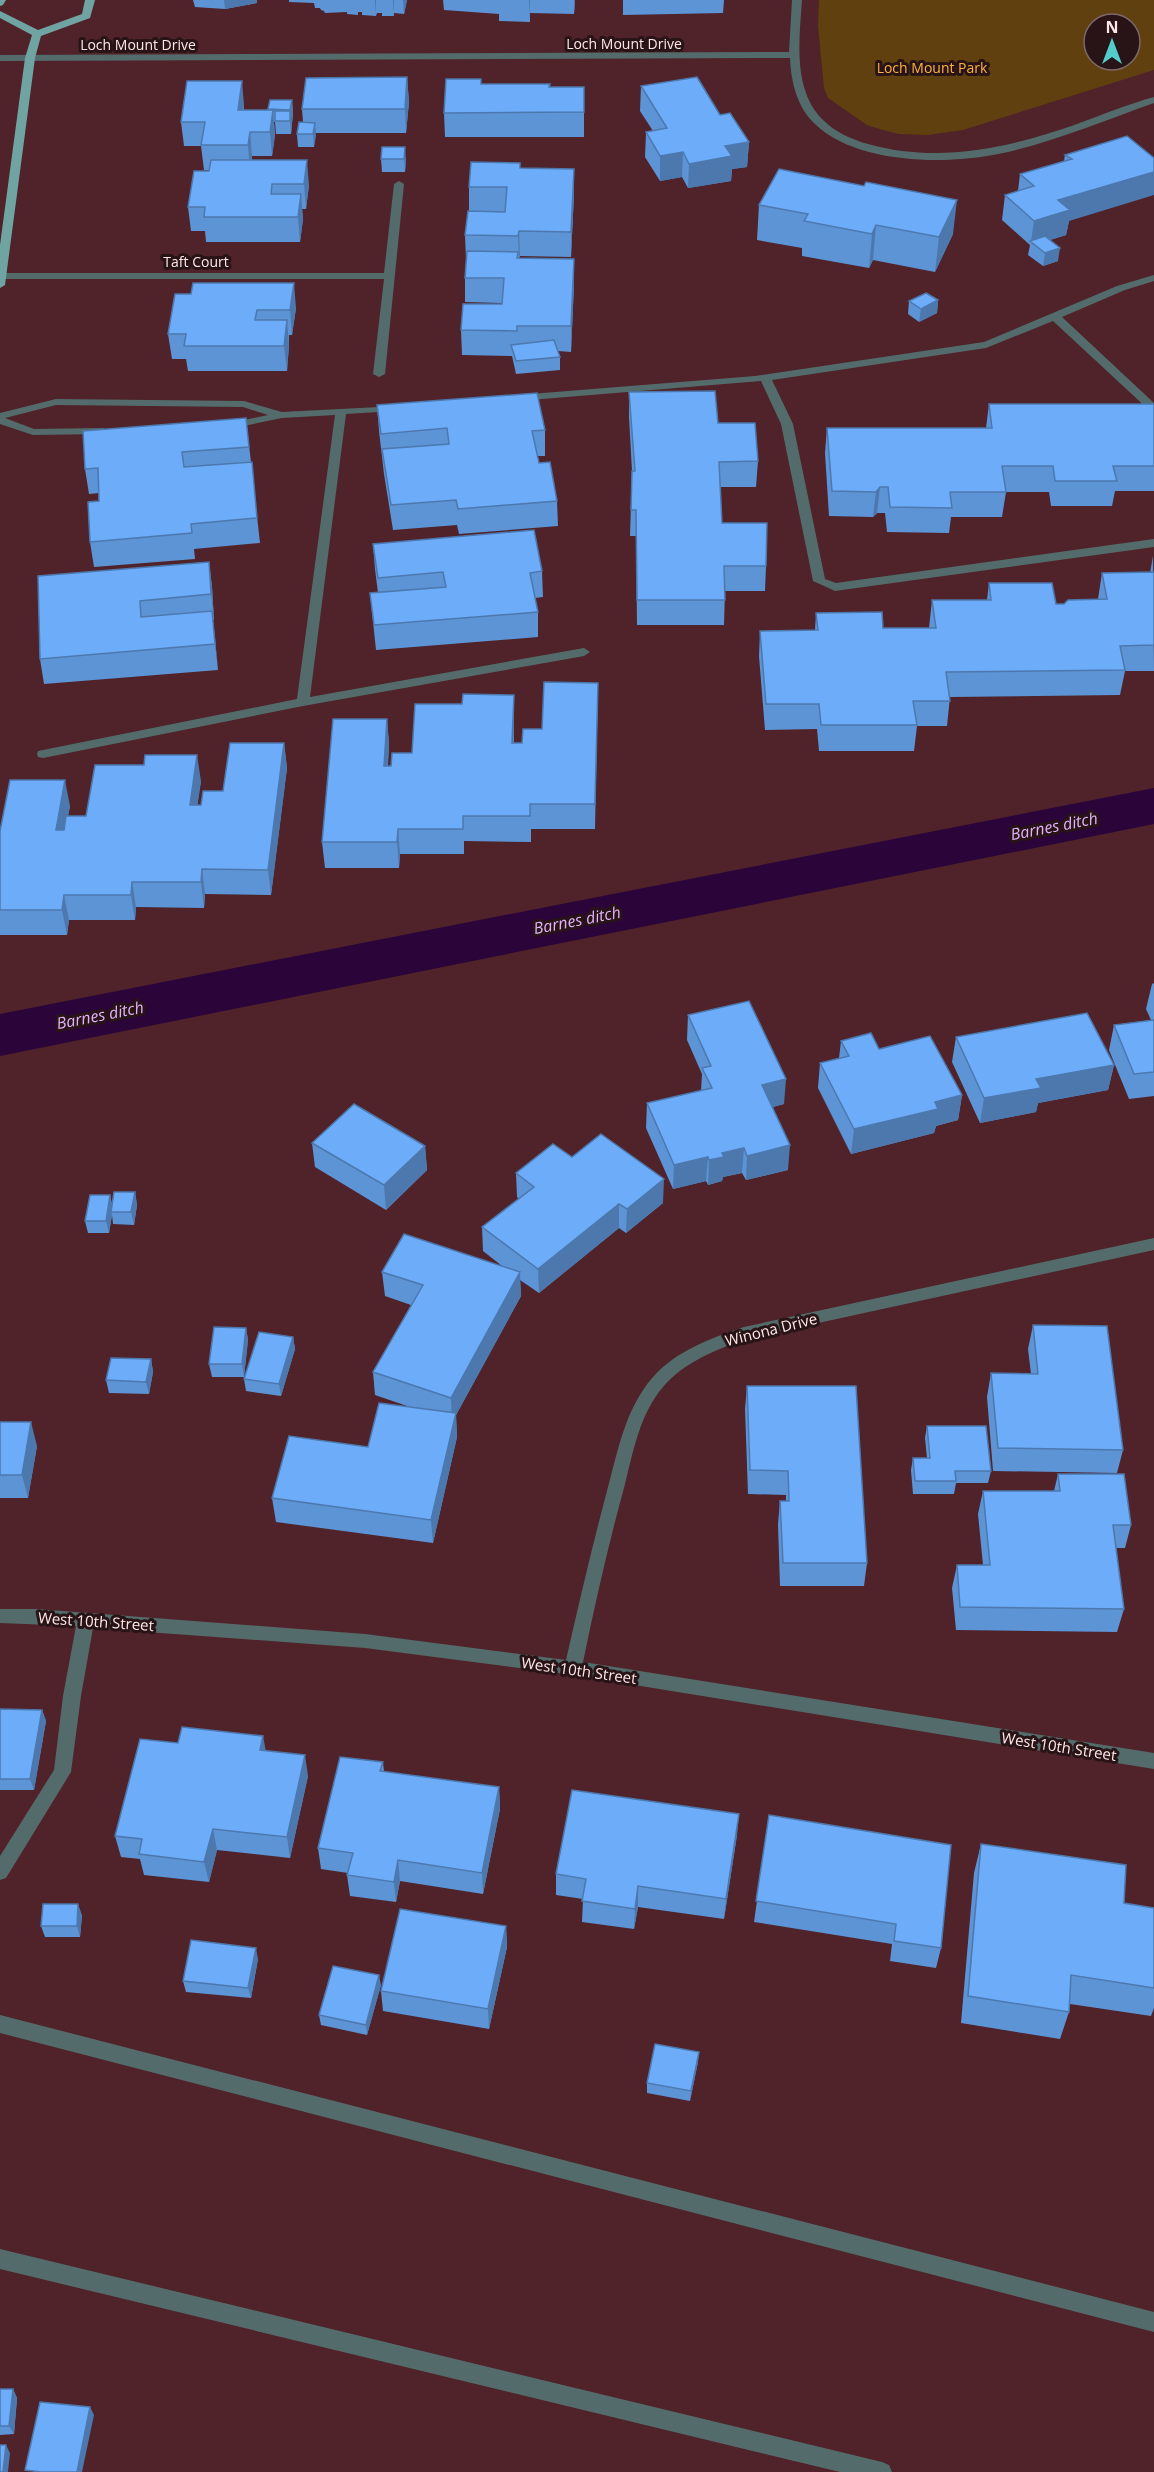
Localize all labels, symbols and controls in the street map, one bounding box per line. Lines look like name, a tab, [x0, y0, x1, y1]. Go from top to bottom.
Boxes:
north arrow	[1082, 12, 1142, 72]
text: N	[1105, 16, 1119, 38]
street label: Loch Mount Drive	[566, 34, 682, 53]
street label: Loch Mount Drive	[80, 35, 196, 54]
park label: Loch Mount Park	[877, 58, 988, 77]
street label: Taft Court	[163, 252, 229, 271]
water label: Barnes ditch	[1009, 807, 1099, 845]
water label: Barnes ditch	[532, 901, 622, 939]
water label: Barnes ditch	[55, 996, 145, 1034]
street label: Winona Drive	[723, 1308, 819, 1350]
street label: West 10th Street	[37, 1607, 155, 1635]
street label: West 10th Street	[520, 1652, 638, 1688]
street label: West 10th Street	[1000, 1727, 1118, 1765]

